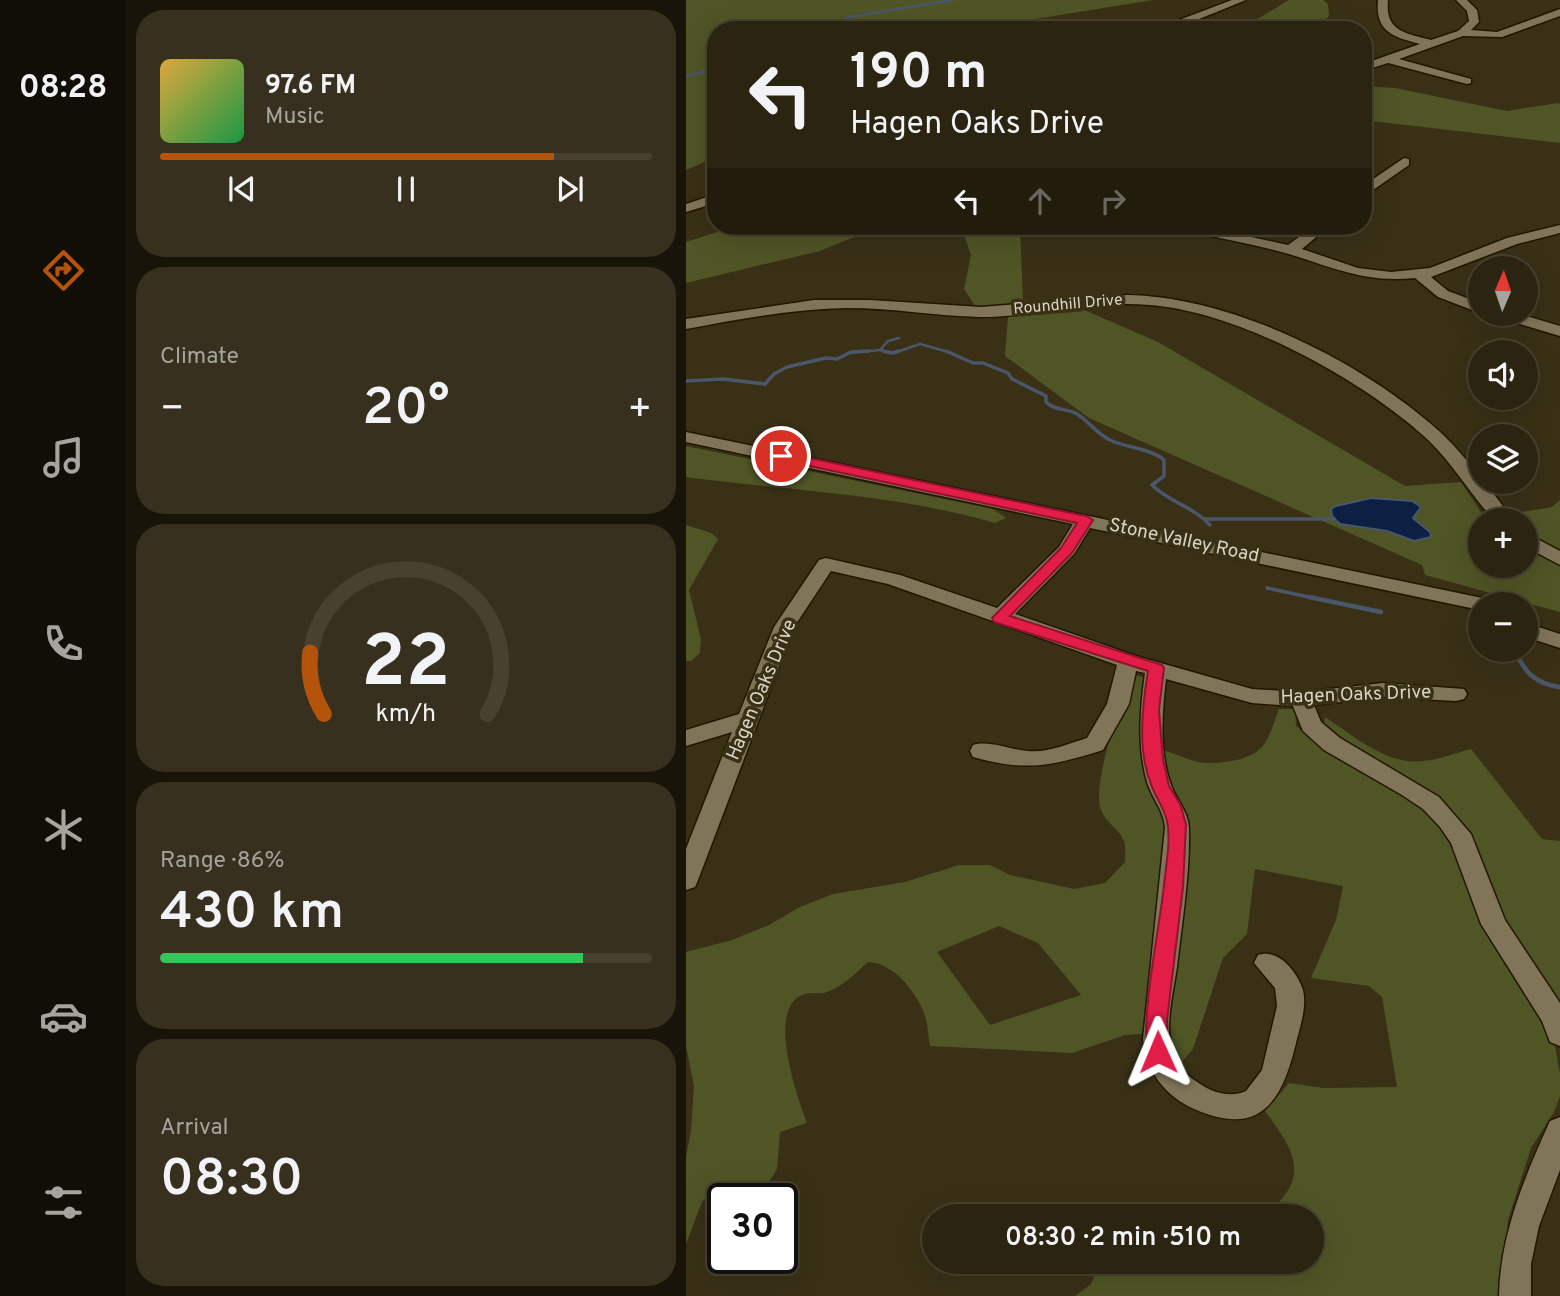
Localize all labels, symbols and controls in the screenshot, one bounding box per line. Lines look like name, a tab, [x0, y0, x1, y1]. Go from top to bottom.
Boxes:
text: 190 m	[850, 44, 987, 106]
icon: left	[735, 49, 826, 140]
text: 08:28	[19, 69, 107, 109]
text: 97.6 FM	[265, 70, 356, 103]
text: Music	[265, 103, 325, 132]
text: Hagen Oaks Drive	[850, 105, 1104, 145]
icon: previous	[223, 170, 261, 208]
icon: pause	[387, 170, 425, 208]
icon: next	[551, 170, 589, 208]
icon: left	[948, 182, 986, 220]
icon: ahead	[1021, 182, 1059, 220]
icon: right	[1094, 182, 1132, 220]
icon: directions	[39, 246, 88, 295]
north arrow	[1468, 256, 1538, 326]
map controls	[1468, 256, 1538, 662]
street label: Roundhill Drive	[1013, 290, 1123, 320]
button: sound	[1468, 340, 1538, 410]
text: Climate	[160, 343, 239, 372]
text: 20°	[362, 377, 450, 443]
text: −	[160, 386, 185, 435]
text: +	[627, 386, 652, 435]
button: layers	[1468, 424, 1538, 494]
pin	[751, 426, 811, 486]
icon: music	[39, 433, 88, 482]
icon: arrive	[762, 437, 800, 475]
button: +	[1468, 508, 1538, 578]
street label: Stone Valley Road	[1107, 513, 1261, 569]
button: −	[1468, 592, 1538, 662]
street label: Hagen Oaks Drive	[721, 616, 803, 764]
icon: phone	[39, 619, 88, 668]
text: 22	[361, 620, 451, 712]
street label: Hagen Oaks Drive	[1280, 680, 1432, 710]
text: km/h	[376, 699, 436, 731]
icon: climate	[39, 805, 88, 854]
text: Range · 86%	[160, 847, 285, 876]
text: 430 km	[160, 881, 344, 947]
icon: car	[39, 992, 88, 1041]
position arrow	[1121, 1015, 1195, 1089]
text: Arrival	[160, 1114, 229, 1143]
text: 08:30	[160, 1148, 303, 1214]
icon: filters	[39, 1178, 88, 1227]
speed limit sign: 30	[707, 1183, 798, 1274]
text: 08:30 · 2 min · 510 m	[1005, 1222, 1241, 1255]

